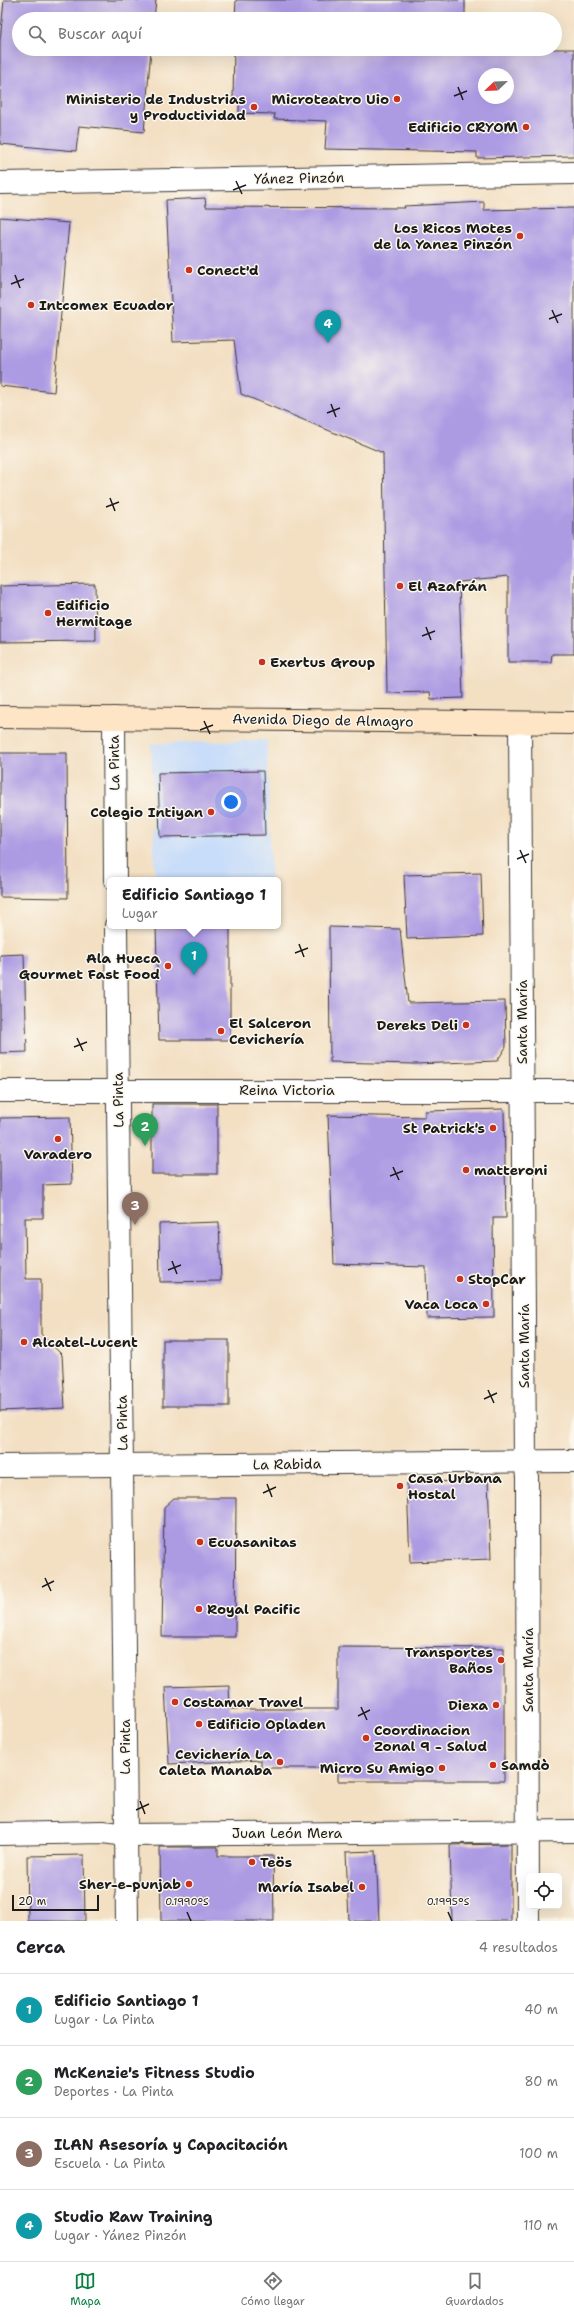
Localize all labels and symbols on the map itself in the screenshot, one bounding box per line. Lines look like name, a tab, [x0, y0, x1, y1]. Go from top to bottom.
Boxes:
north arrow	[478, 68, 514, 104]
place label: Ministerio de Industrias y Productividad	[66, 90, 246, 124]
place label: Microteatro Uio	[272, 90, 389, 108]
marker: Microteatro Uio	[392, 94, 402, 104]
marker: Ministerio de Industrias y Productividad	[249, 102, 259, 112]
place label: Edificio CRYOM	[408, 118, 519, 136]
marker: Edificio CRYOM	[521, 122, 531, 132]
street label: Yánez Pinzón	[254, 168, 345, 188]
place label: Los Ricos Motes de la Yanez Pinzón	[374, 219, 512, 253]
marker: Los Ricos Motes de la Yanez Pinzón	[515, 231, 525, 241]
place label: Conect'd	[197, 261, 259, 279]
marker: Conect'd	[184, 265, 194, 275]
place label: Intcomex Ecuador	[39, 296, 174, 314]
marker: Intcomex Ecuador	[26, 300, 36, 310]
pin: 4	[315, 310, 341, 343]
place label: El Azafrán	[408, 577, 487, 595]
marker: El Azafrán	[395, 581, 405, 591]
place label: Edificio Hermitage	[56, 596, 132, 630]
marker: Edificio Hermitage	[43, 608, 53, 618]
place label: Exertus Group	[270, 653, 375, 671]
marker: Exertus Group	[257, 657, 267, 667]
street label: Avenida Diego de Almagro	[232, 709, 414, 731]
street label: La Pinta	[105, 735, 123, 791]
your location	[221, 792, 241, 812]
place label: Colegio Intiyan	[90, 803, 203, 821]
marker: Colegio Intiyan	[206, 807, 216, 817]
pin: 1	[181, 942, 207, 975]
place label: Ala Hueca Gourmet Fast Food	[19, 949, 160, 983]
marker: Ala Hueca Gourmet Fast Food	[163, 961, 173, 971]
street label: Santa María	[513, 979, 531, 1064]
place label: El Salceron Cevichería	[229, 1014, 311, 1048]
place label: Dereks Deli	[377, 1016, 458, 1034]
marker: Dereks Deli	[461, 1020, 471, 1030]
marker: El Salceron Cevichería	[216, 1026, 226, 1036]
street label: La Pinta	[109, 1072, 127, 1128]
street label: Reina Victoria	[239, 1081, 335, 1099]
pin: 2	[132, 1113, 158, 1146]
place label: St Patrick's	[403, 1119, 485, 1137]
marker: St Patrick's	[488, 1123, 498, 1133]
marker: Varadero	[53, 1134, 63, 1144]
place label: Varadero	[24, 1145, 92, 1163]
place label: matteroni	[474, 1161, 548, 1179]
marker: matteroni	[461, 1165, 471, 1175]
pin: 3	[122, 1192, 148, 1225]
place label: StopCar	[468, 1270, 526, 1288]
marker: StopCar	[455, 1274, 465, 1284]
place label: Vaca Loca	[404, 1295, 478, 1313]
marker: Vaca Loca	[481, 1299, 491, 1309]
street label: Santa María	[515, 1303, 533, 1388]
place label: Alcatel-Lucent	[32, 1333, 138, 1351]
marker: Alcatel-Lucent	[19, 1337, 29, 1347]
street label: La Pinta	[113, 1395, 131, 1451]
street label: La Rabida	[253, 1454, 322, 1474]
place label: Casa Urbana Hostal	[408, 1469, 502, 1503]
marker: Casa Urbana Hostal	[395, 1481, 405, 1491]
place label: Ecuasanitas	[208, 1533, 297, 1551]
marker: Ecuasanitas	[195, 1537, 205, 1547]
place label: Royal Pacific	[207, 1600, 300, 1618]
marker: Royal Pacific	[194, 1604, 204, 1614]
street label: Santa María	[519, 1627, 537, 1712]
place label: Transportes Baños	[405, 1643, 493, 1677]
marker: Transportes Baños	[496, 1655, 506, 1665]
place label: Costamar Travel	[183, 1693, 303, 1711]
place label: Diexa	[448, 1696, 488, 1714]
marker: Costamar Travel	[170, 1697, 180, 1707]
marker: Diexa	[491, 1700, 501, 1710]
place label: Edificio Opladen	[207, 1715, 326, 1733]
street label: La Pinta	[116, 1719, 134, 1775]
marker: Edificio Opladen	[194, 1719, 204, 1729]
place label: Coordinacion Zonal 9 - Salud	[374, 1721, 487, 1755]
marker: Coordinacion Zonal 9 - Salud	[361, 1733, 371, 1743]
place label: Cevichería La Caleta Manaba	[159, 1745, 272, 1779]
place label: Samdò	[501, 1756, 550, 1774]
marker: Cevichería La Caleta Manaba	[275, 1757, 285, 1767]
place label: Micro Su Amigo	[320, 1759, 434, 1777]
marker: Samdò	[488, 1760, 498, 1770]
marker: Micro Su Amigo	[437, 1763, 447, 1773]
street label: Juan León Mera	[232, 1824, 343, 1842]
place label: Teös	[260, 1853, 292, 1871]
marker: Teös	[247, 1857, 257, 1867]
place label: Sher-e-punjab	[79, 1875, 181, 1893]
place label: María Isabel	[258, 1878, 354, 1896]
marker: Sher-e-punjab	[184, 1879, 194, 1889]
marker: María Isabel	[357, 1882, 367, 1892]
scale bar	[12, 1893, 99, 1912]
text: 0.1990°S	[165, 1895, 209, 1908]
text: 0.1995°S	[427, 1895, 470, 1908]

